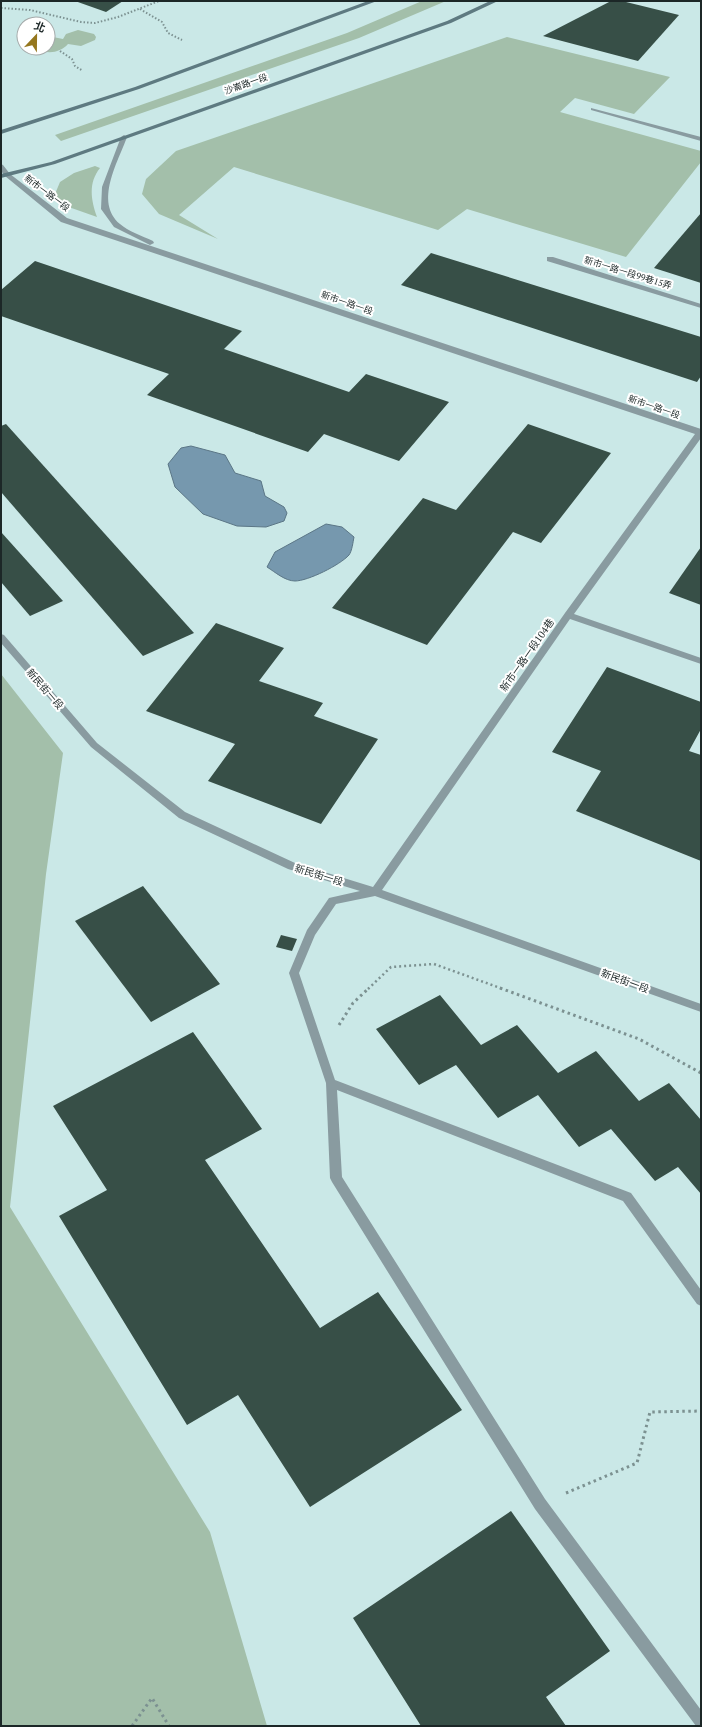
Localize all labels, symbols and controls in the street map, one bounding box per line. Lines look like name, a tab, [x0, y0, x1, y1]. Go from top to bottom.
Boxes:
north arrow	[16, 16, 56, 56]
text: 北	[32, 18, 47, 35]
street label: 沙崙路一段	[223, 71, 269, 97]
street label: 新市一路一段	[22, 172, 72, 214]
street label: 新市一路一段99巷15弄	[583, 254, 673, 292]
street label: 新市一路一段	[320, 289, 374, 317]
street label: 新市一路一段	[627, 393, 681, 421]
street label: 新市一路一段104巷	[497, 616, 557, 694]
street label: 新民街一段	[24, 666, 66, 712]
street label: 新民街一段	[293, 861, 345, 889]
street label: 新民街一段	[599, 966, 651, 996]

